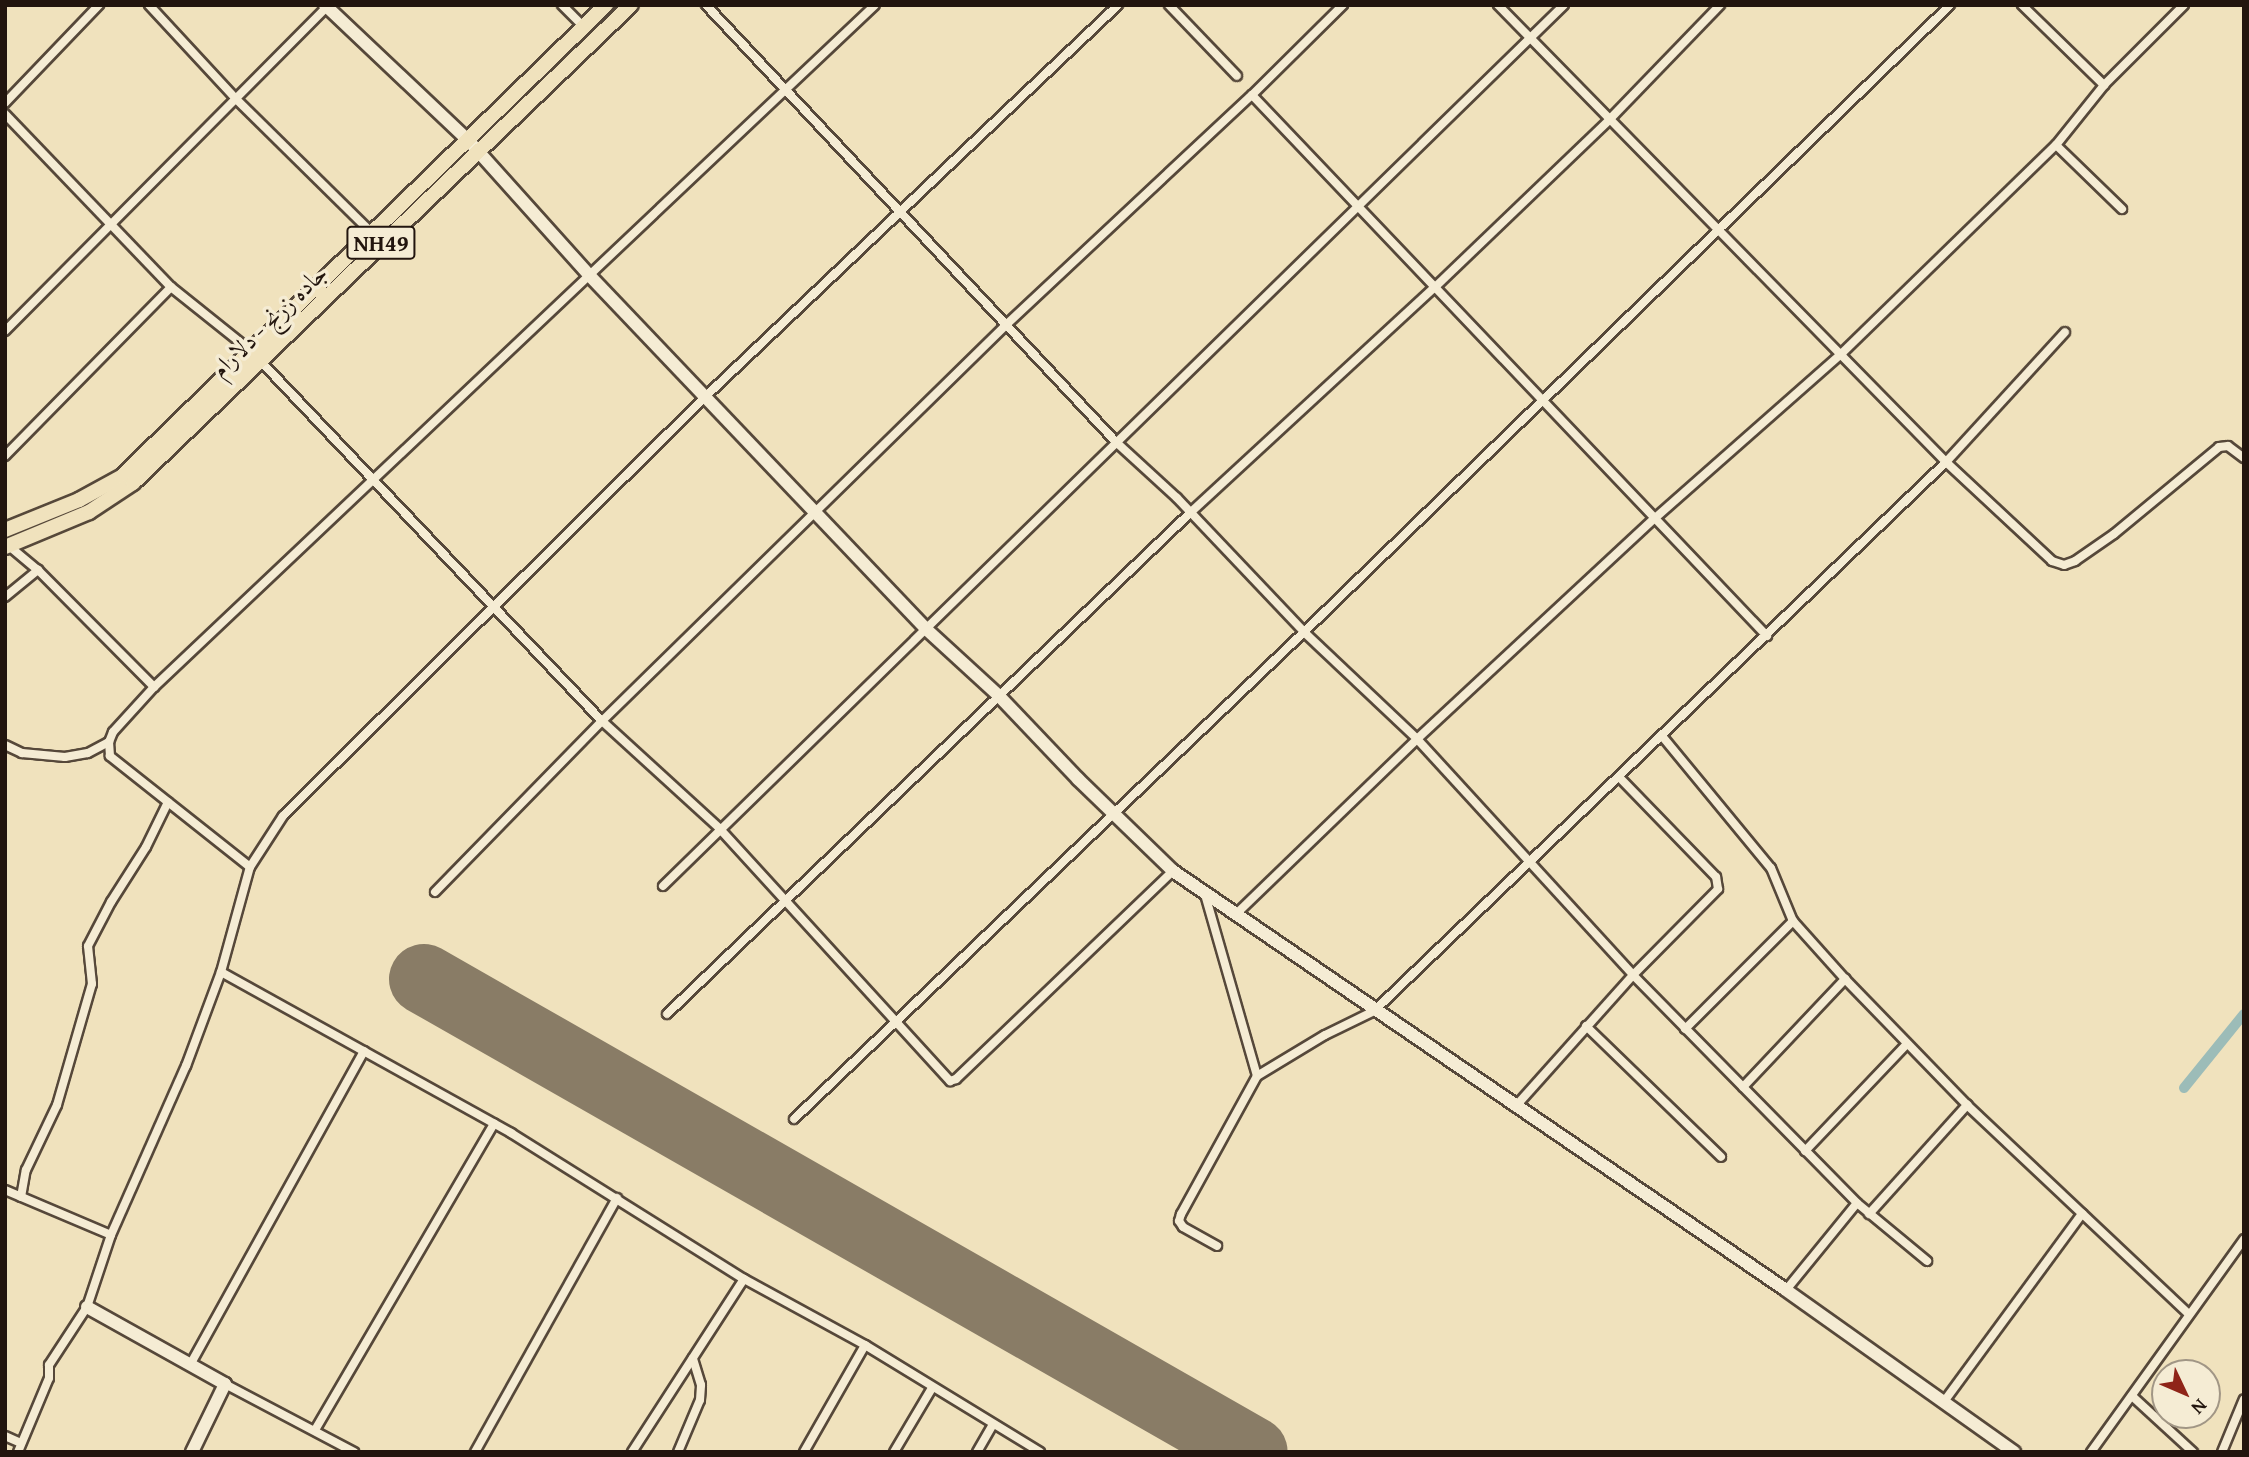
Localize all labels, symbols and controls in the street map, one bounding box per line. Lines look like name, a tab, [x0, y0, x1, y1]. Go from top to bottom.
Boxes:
road number: NH49	[346, 224, 416, 262]
street label: جاده زرنج - دلارام	[205, 258, 333, 384]
north arrow	[2151, 1359, 2221, 1429]
text: N	[2185, 1393, 2214, 1421]

